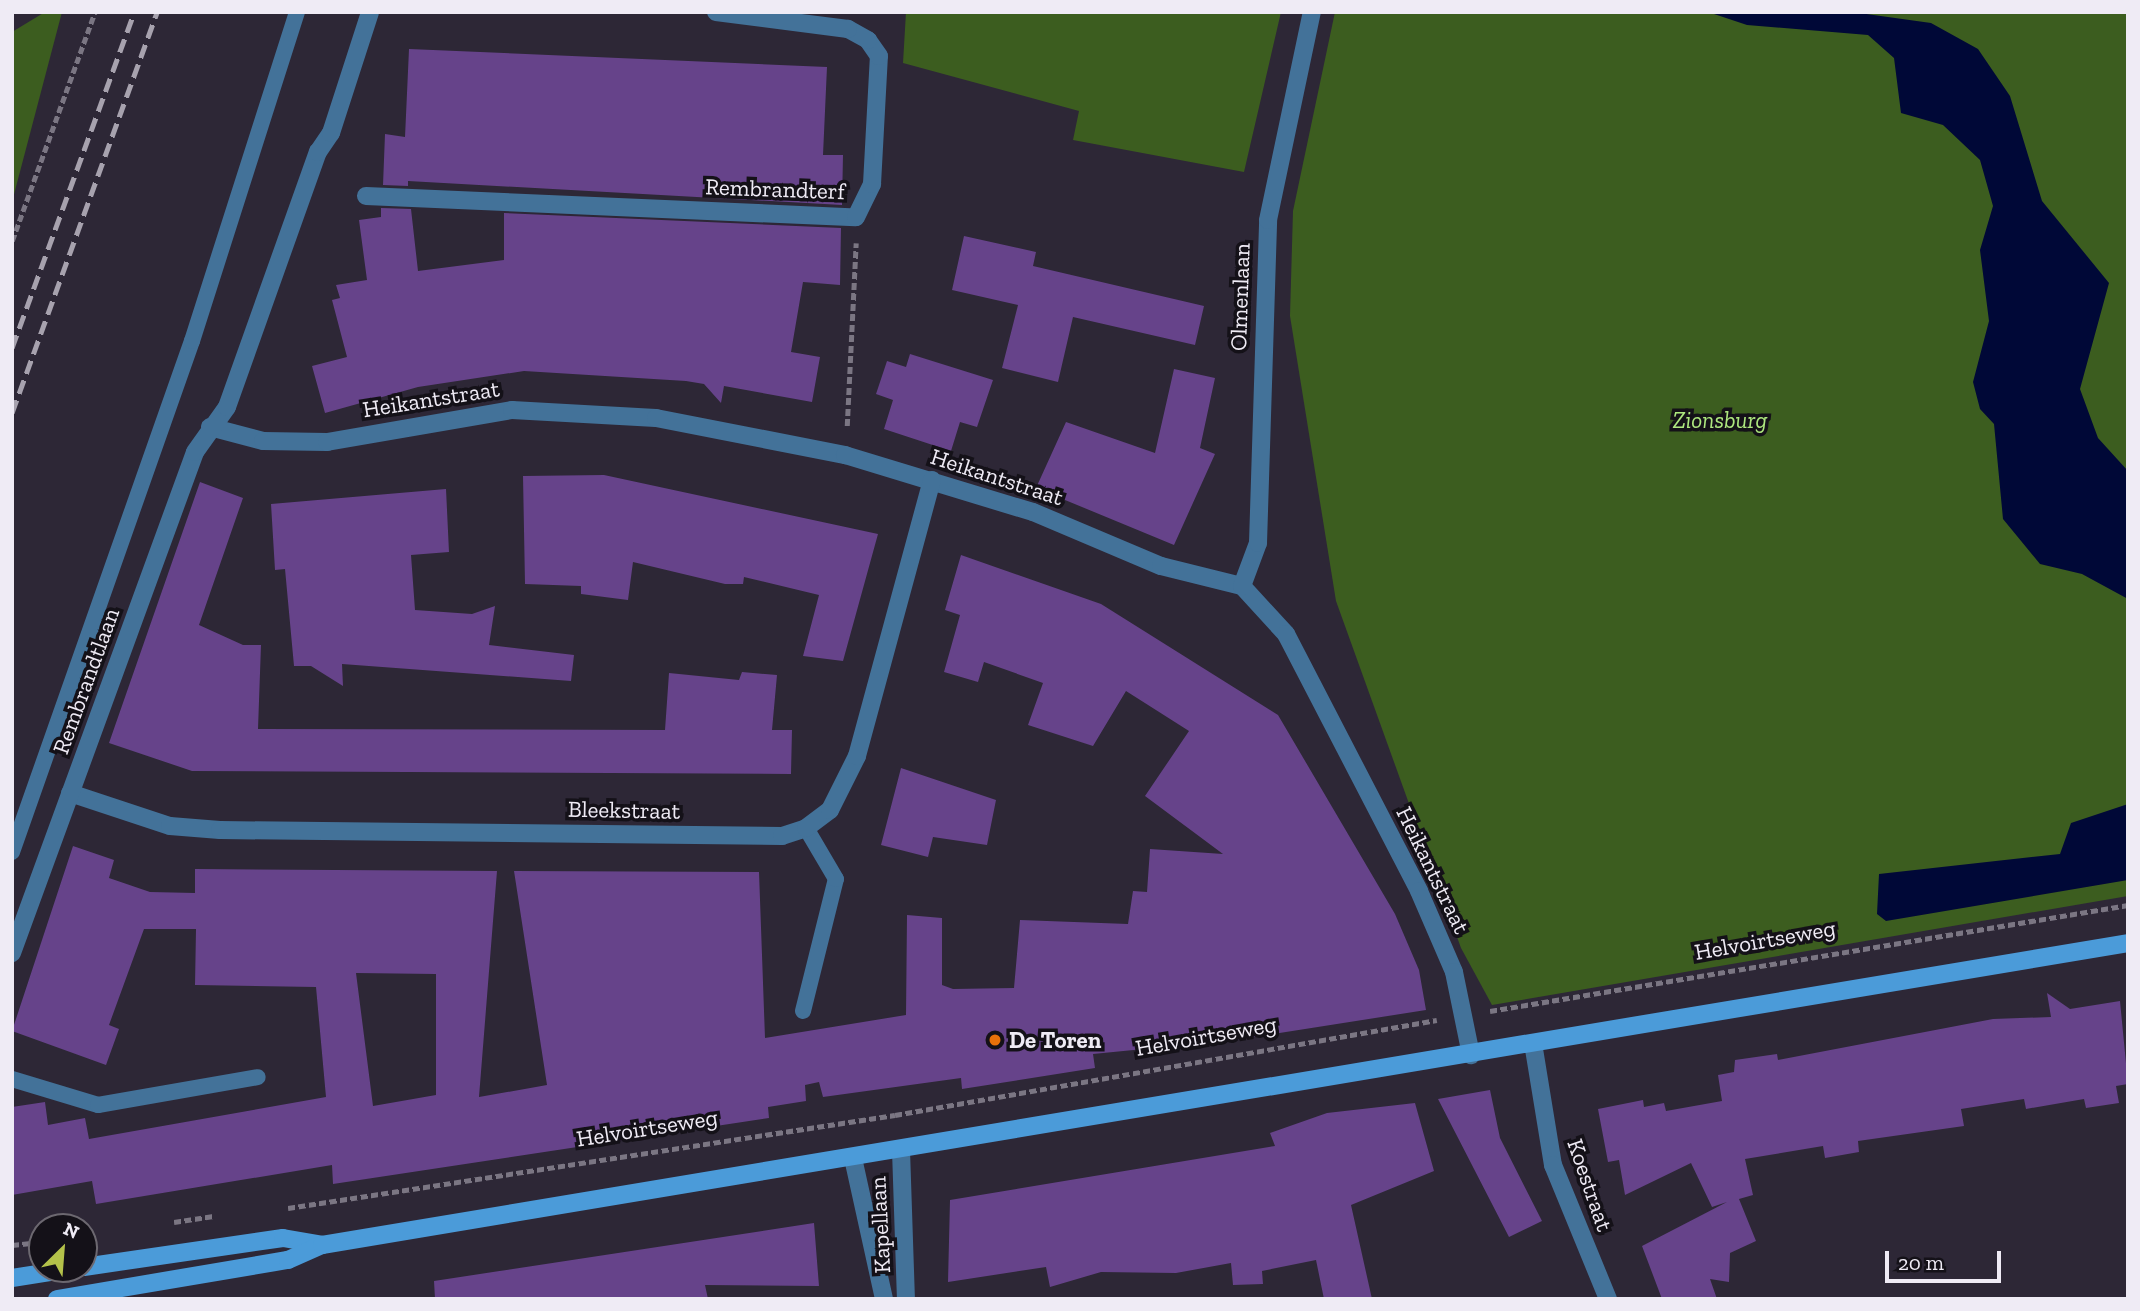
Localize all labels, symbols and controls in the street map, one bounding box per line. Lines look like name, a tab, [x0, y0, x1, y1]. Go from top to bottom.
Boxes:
street label: Rembrandterf	[705, 173, 845, 205]
street label: Olmenlaan	[1224, 243, 1256, 351]
street label: Heikantstraat	[361, 375, 501, 423]
park label: Zionsburg	[1673, 406, 1767, 434]
street label: Heikantstraat	[927, 443, 1067, 511]
street label: Rembrandtlaan	[47, 604, 125, 758]
street label: Bleekstraat	[568, 795, 680, 825]
street label: Heikantstraat	[1390, 802, 1476, 938]
street label: Helvoirtseweg	[1692, 914, 1838, 966]
street label: Helvoirtseweg	[1133, 1010, 1279, 1062]
place label: De Toren	[1009, 1026, 1101, 1054]
marker: De Toren	[987, 1032, 1003, 1048]
street label: Helvoirtseweg	[574, 1103, 720, 1153]
street label: Koestraat	[1561, 1135, 1619, 1235]
street label: Kapellaan	[864, 1176, 896, 1274]
north arrow	[28, 1213, 98, 1283]
text: N	[60, 1217, 83, 1244]
scale bar	[1888, 1238, 2004, 1282]
text: 20 m	[1898, 1250, 1944, 1275]

